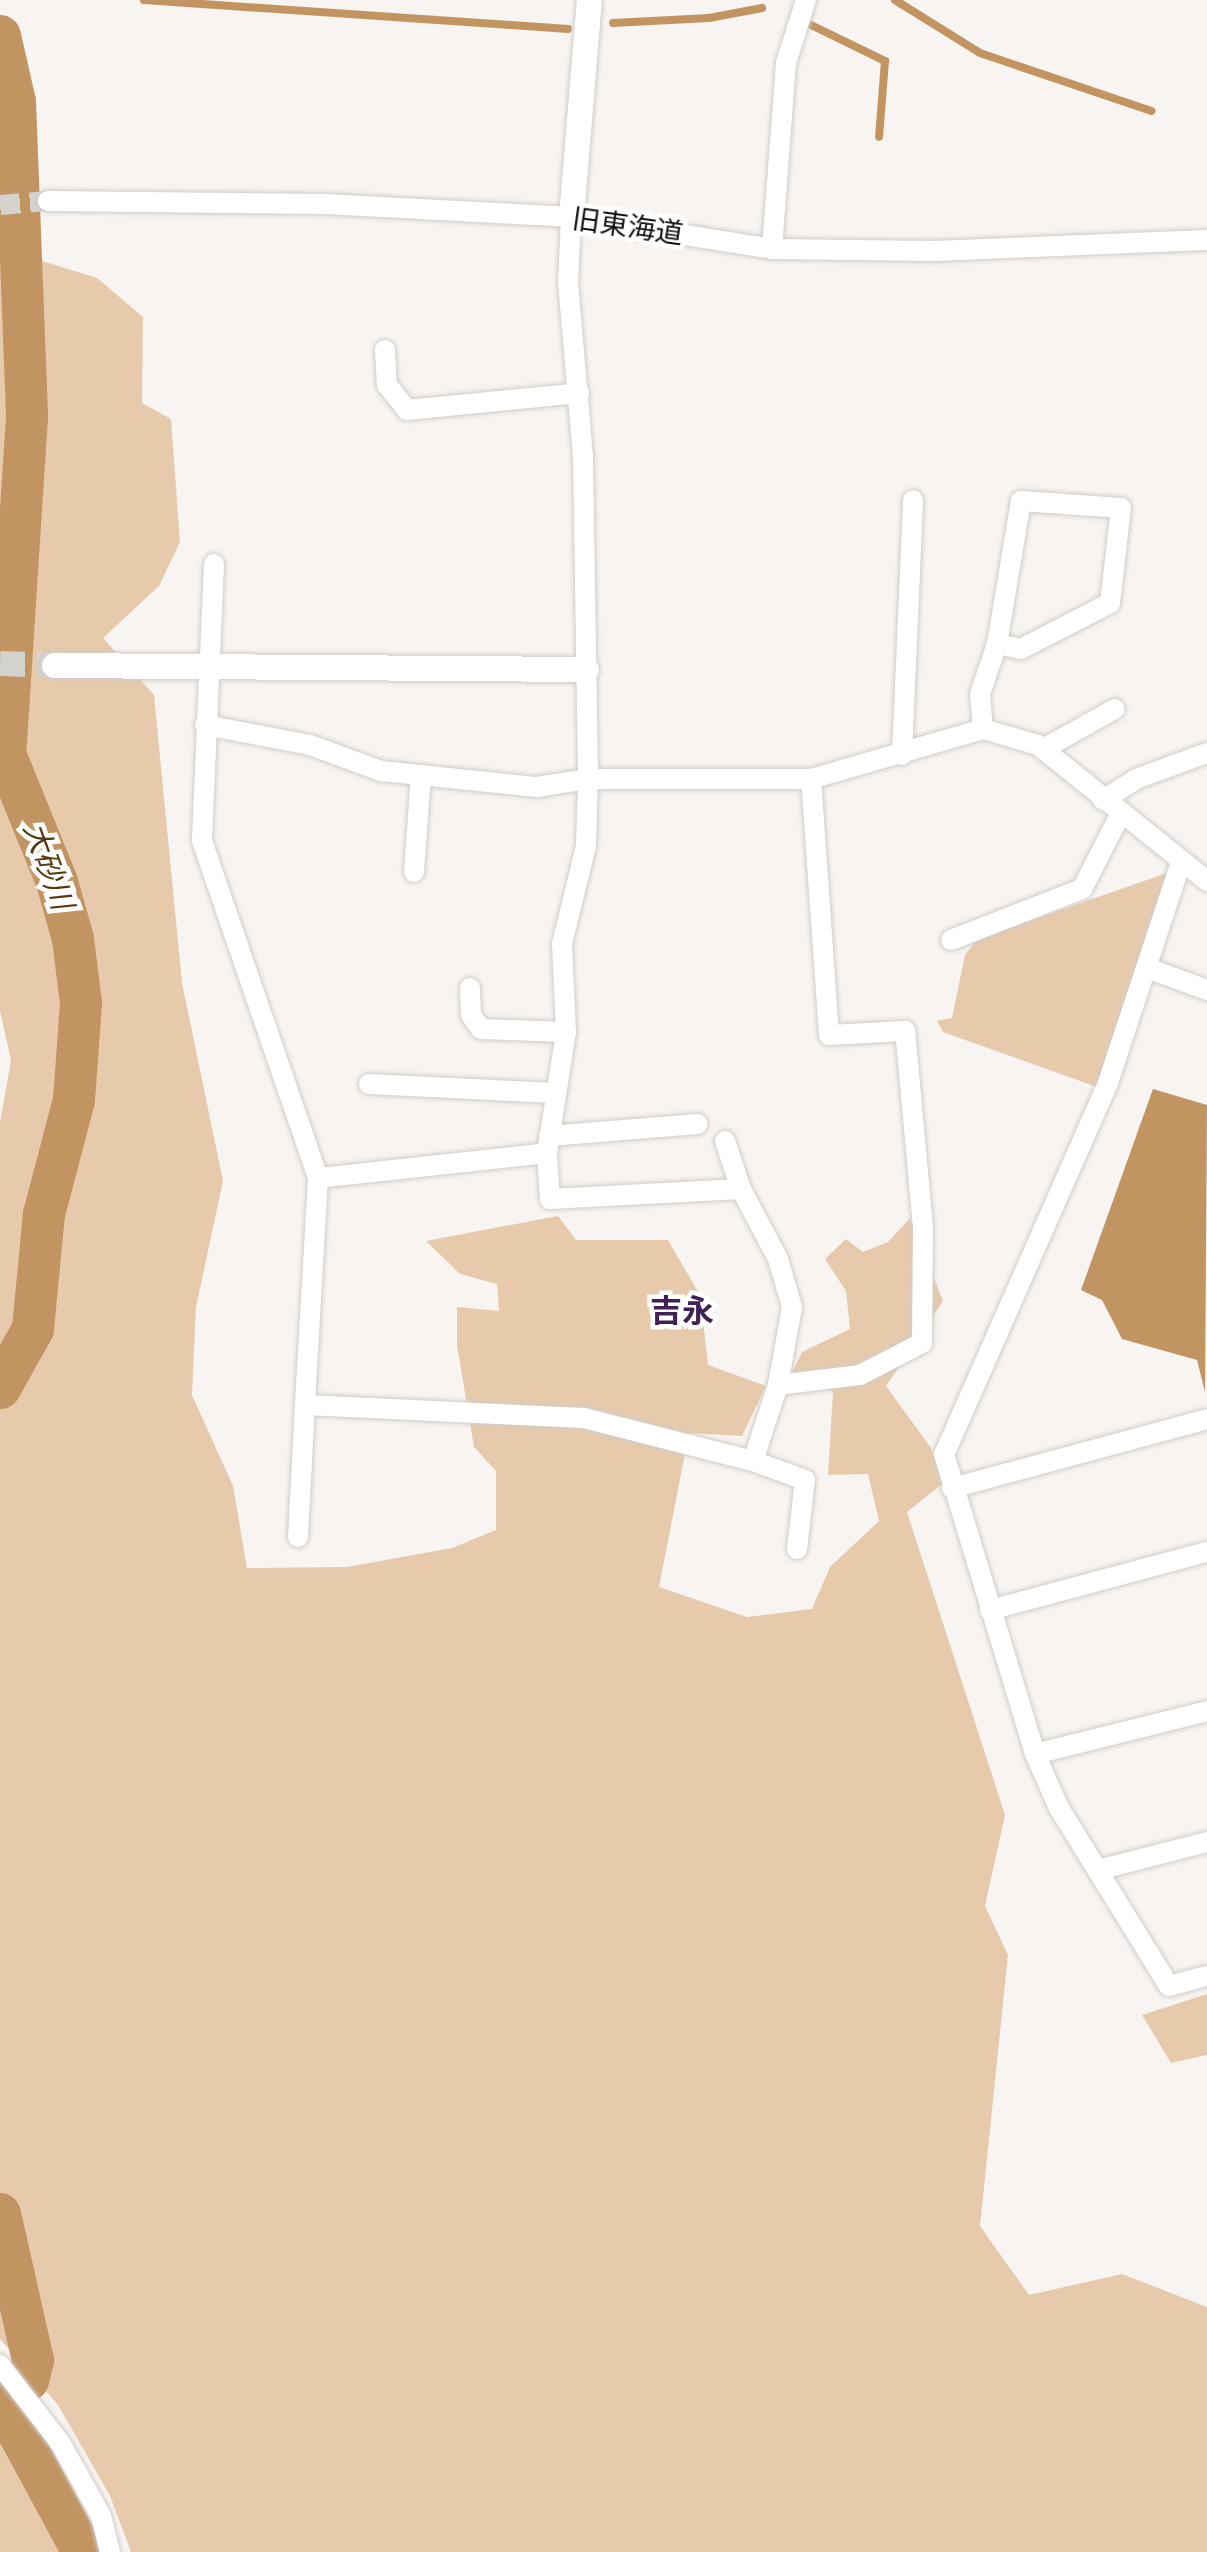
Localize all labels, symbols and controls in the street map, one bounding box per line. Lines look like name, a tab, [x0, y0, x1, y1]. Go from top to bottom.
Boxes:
street label: 旧東海道	[570, 202, 686, 250]
water label: 大砂川	[16, 818, 80, 914]
district label: 吉永	[650, 1292, 714, 1330]

